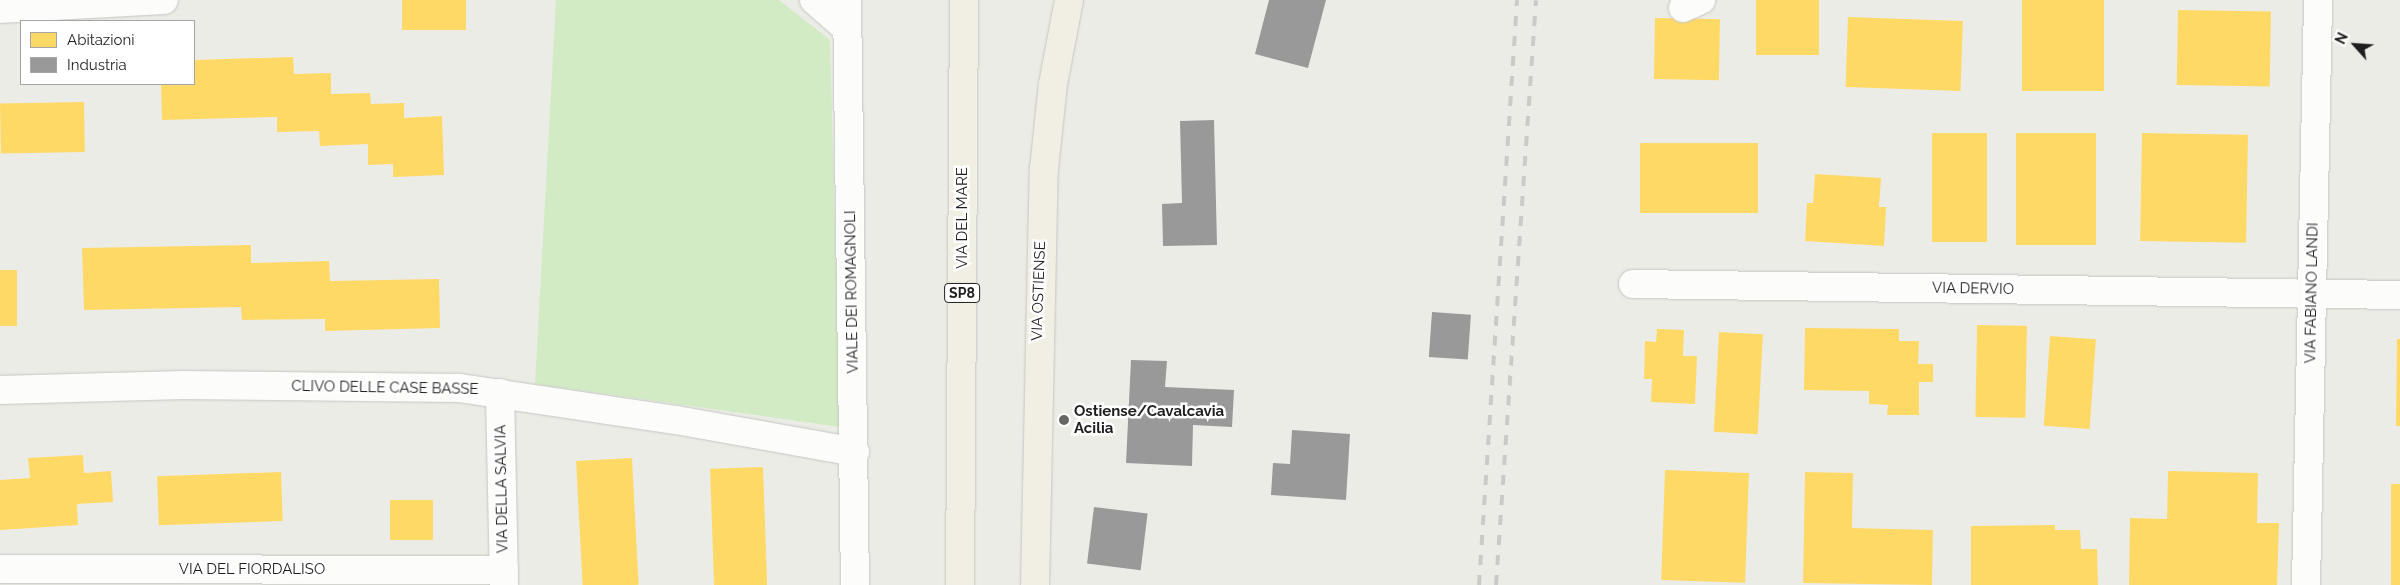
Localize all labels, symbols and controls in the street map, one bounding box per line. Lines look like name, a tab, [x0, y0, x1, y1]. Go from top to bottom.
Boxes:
legend	[20, 20, 195, 85]
north arrow	[2330, 20, 2380, 70]
text: N	[2332, 30, 2351, 47]
text: Abitazioni	[67, 31, 134, 49]
text: Industria	[67, 56, 127, 74]
street label: VIA DEL MARE	[954, 167, 972, 269]
street label: VIALE DEI ROMAGNOLI	[842, 210, 862, 374]
street label: VIA FABIANO LANDI	[2302, 222, 2322, 364]
street label: VIA OSTIENSE	[1028, 241, 1050, 341]
street label: VIA DERVIO	[1932, 279, 2014, 299]
road number: SP8	[943, 282, 981, 304]
street label: CLIVO DELLE CASE BASSE	[291, 377, 479, 399]
place label: Ostiense/Cavalcavia Acilia	[1074, 402, 1224, 437]
marker: Ostiense/Cavalcavia Acilia	[1058, 414, 1070, 426]
street label: VIA DELLA SALVIA	[492, 424, 512, 554]
street label: VIA DEL FIORDALISO	[178, 561, 326, 579]

